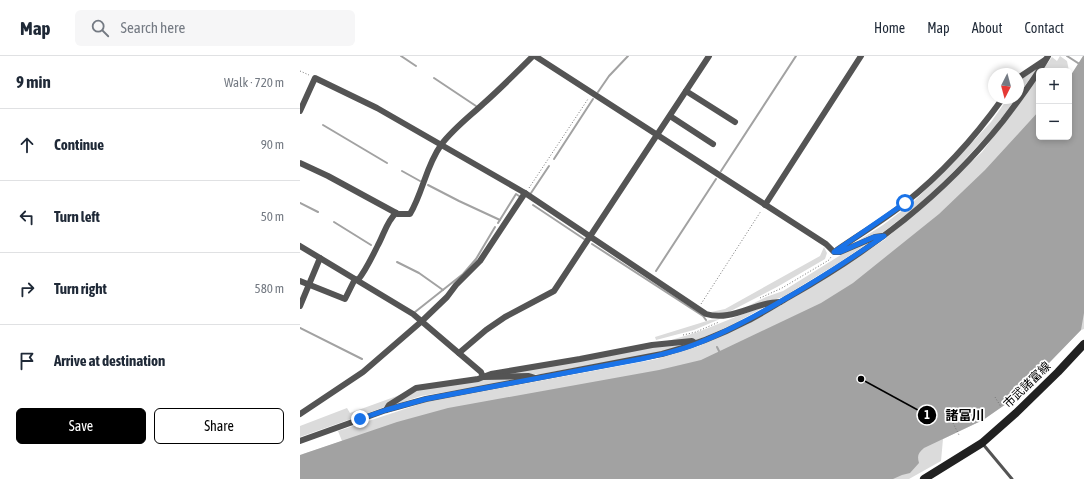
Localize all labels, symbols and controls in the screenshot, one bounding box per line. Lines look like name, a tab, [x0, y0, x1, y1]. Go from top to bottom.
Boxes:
search box	[75, 10, 355, 46]
text: Map	[20, 17, 51, 39]
icon: search	[89, 17, 111, 39]
text: Search here	[121, 19, 185, 36]
text: Home	[874, 20, 905, 36]
text: Map	[927, 20, 950, 36]
text: About	[972, 20, 1003, 36]
text: Contact	[1025, 20, 1064, 36]
north arrow	[988, 68, 1024, 104]
map controls	[1036, 68, 1072, 140]
button: +	[1036, 68, 1072, 104]
text: 9 min	[16, 72, 51, 92]
text: Walk · 720 m	[224, 75, 284, 90]
button: −	[1036, 104, 1072, 140]
icon: ahead	[16, 134, 38, 156]
text: Continue	[54, 136, 104, 153]
text: 90 m	[261, 137, 284, 152]
route start	[896, 194, 914, 212]
icon: left	[16, 206, 38, 228]
text: Turn left	[54, 208, 100, 225]
text: 50 m	[261, 209, 284, 224]
icon: right	[16, 278, 38, 300]
text: Turn right	[54, 280, 107, 297]
text: 580 m	[255, 281, 284, 296]
icon: arrive	[16, 350, 38, 372]
text: Arrive at destination	[54, 352, 165, 369]
street label: 市武諸富線	[1001, 359, 1053, 411]
callout: 諸富川	[917, 403, 992, 428]
button: Save	[16, 408, 146, 444]
button: Share	[154, 408, 284, 444]
text: 1	[924, 408, 930, 422]
text: 諸富川	[945, 408, 985, 423]
route end	[351, 410, 369, 428]

